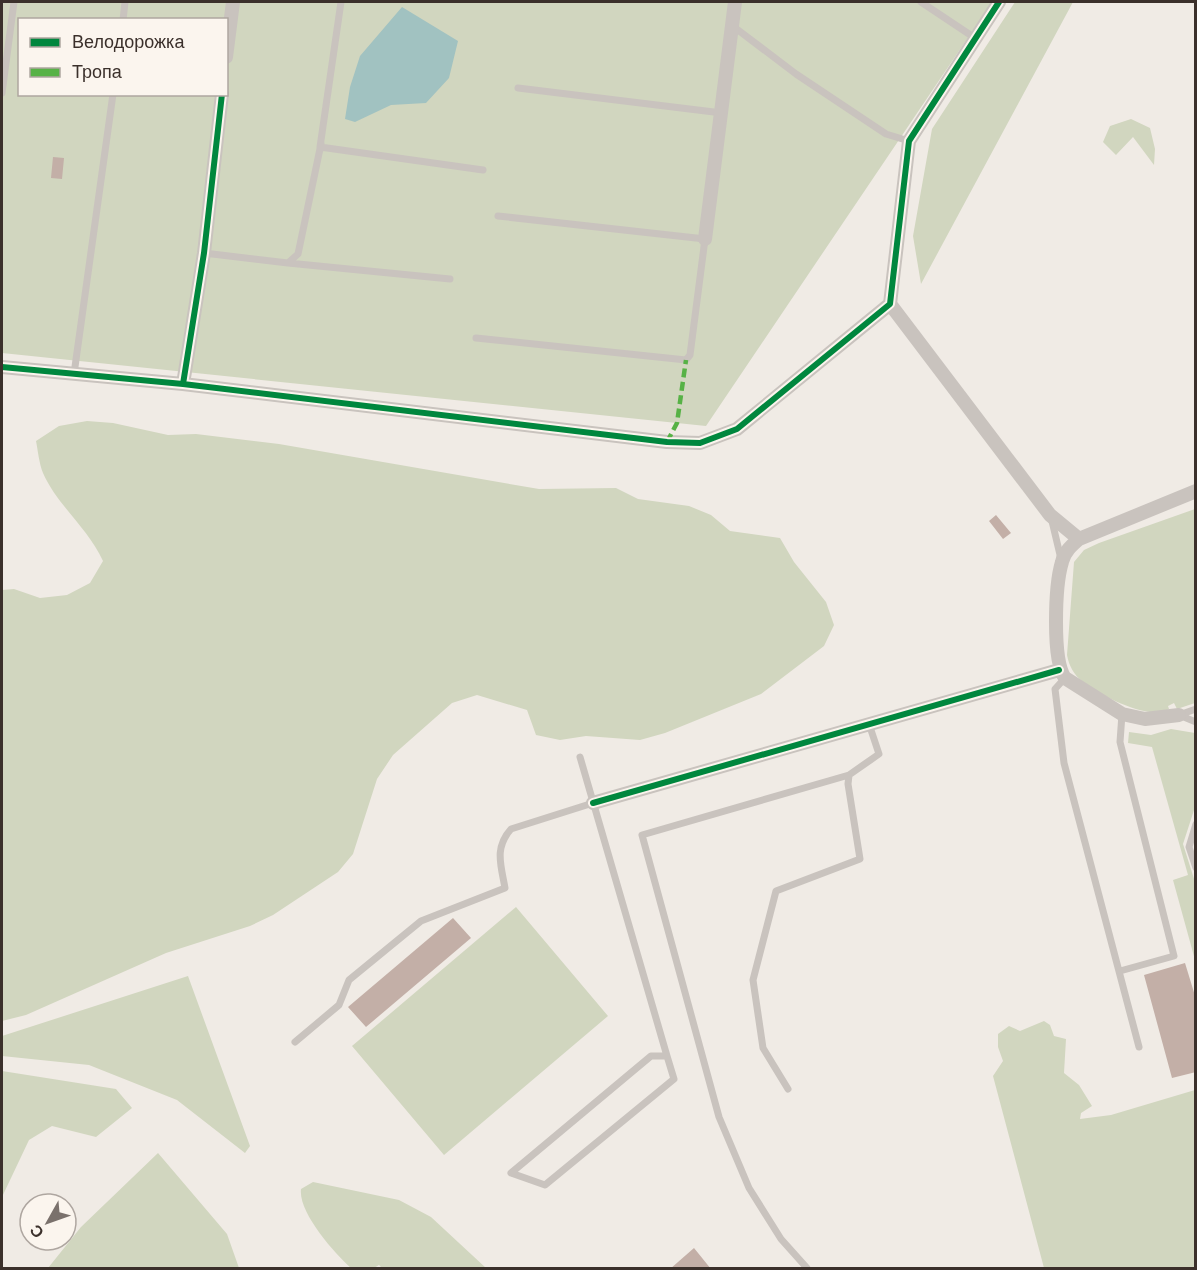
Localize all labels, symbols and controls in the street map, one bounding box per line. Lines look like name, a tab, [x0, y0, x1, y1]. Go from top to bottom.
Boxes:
legend	[18, 18, 228, 96]
text: Велодорожка	[72, 30, 185, 54]
text: Тропа	[72, 60, 123, 84]
north arrow	[18, 1192, 78, 1252]
text: С	[25, 1220, 49, 1242]

